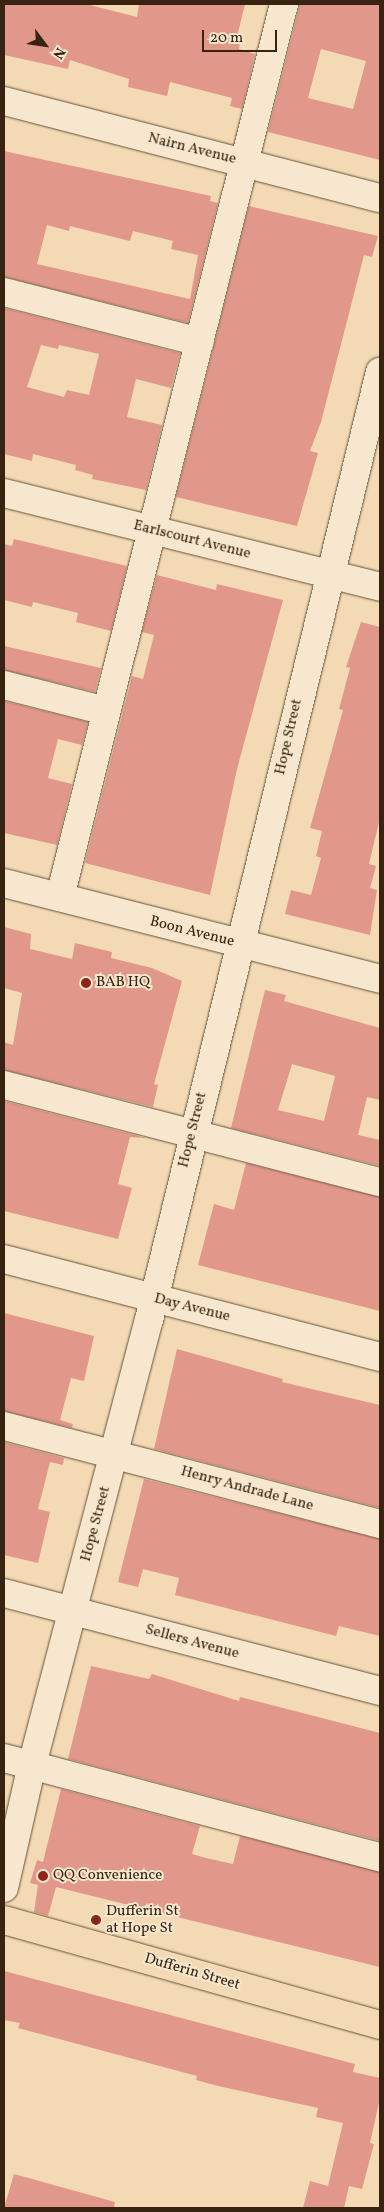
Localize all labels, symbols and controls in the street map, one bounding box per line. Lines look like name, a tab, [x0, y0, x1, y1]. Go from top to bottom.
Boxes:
north arrow	[20, 20, 70, 70]
scale bar	[204, 20, 279, 52]
text: 20 m	[210, 28, 243, 49]
text: N	[48, 44, 69, 62]
street label: Nairn Avenue	[146, 129, 238, 169]
street label: Earlscourt Avenue	[131, 517, 253, 563]
street label: Hope Street	[272, 697, 306, 777]
street label: Boon Avenue	[148, 913, 236, 951]
place label: BAB HQ	[96, 974, 150, 992]
marker: BAB HQ	[80, 977, 92, 989]
street label: Hope Street	[175, 1090, 211, 1170]
street label: Day Avenue	[152, 1290, 232, 1326]
street label: Henry Andrade Lane	[179, 1463, 315, 1515]
street label: Hope Street	[77, 1484, 115, 1564]
street label: Sellers Avenue	[143, 1621, 241, 1663]
place label: QQ Convenience	[53, 1867, 162, 1885]
marker: QQ Convenience	[37, 1870, 49, 1882]
place label: Dufferin St at Hope St	[106, 1902, 179, 1937]
marker: Dufferin St at Hope St	[90, 1914, 102, 1926]
street label: Dufferin Street	[142, 1950, 242, 1994]

